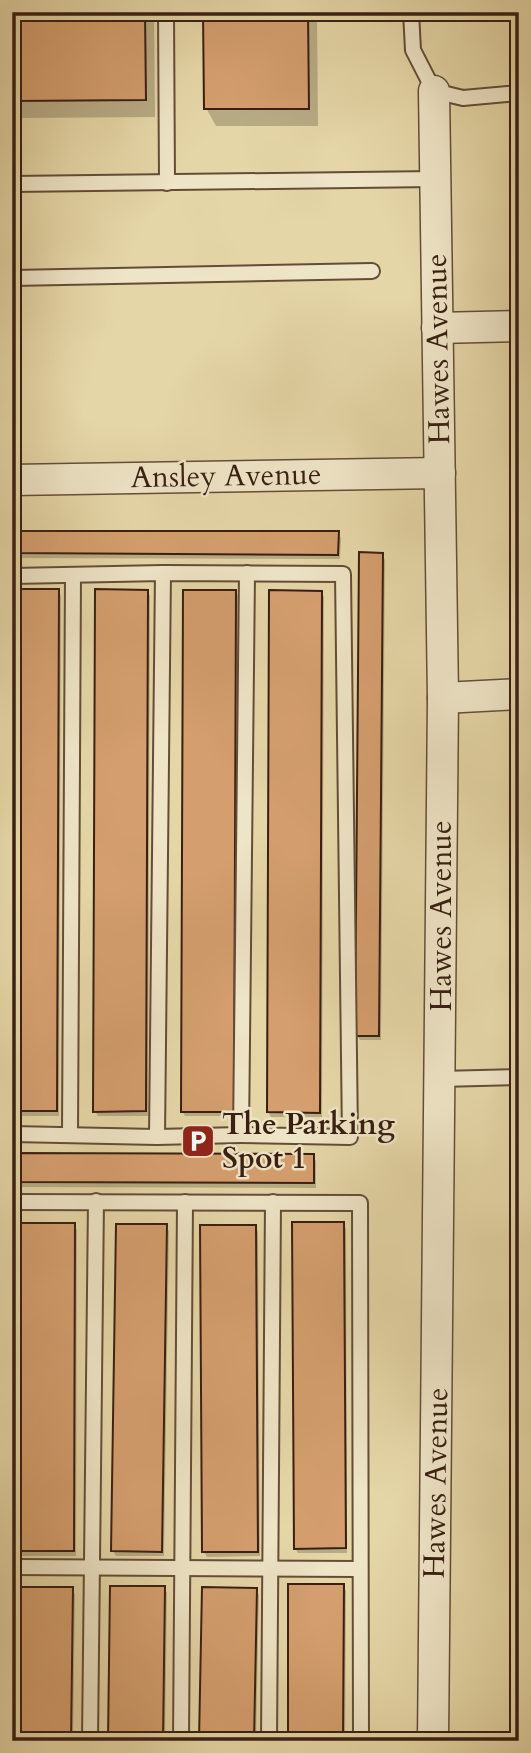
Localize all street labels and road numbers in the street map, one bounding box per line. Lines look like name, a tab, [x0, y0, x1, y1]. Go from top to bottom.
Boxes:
street label: Hawes Avenue	[416, 253, 460, 445]
street label: Ansley Avenue	[130, 454, 322, 498]
street label: Hawes Avenue	[421, 820, 462, 1012]
street label: Hawes Avenue	[414, 1387, 458, 1579]

